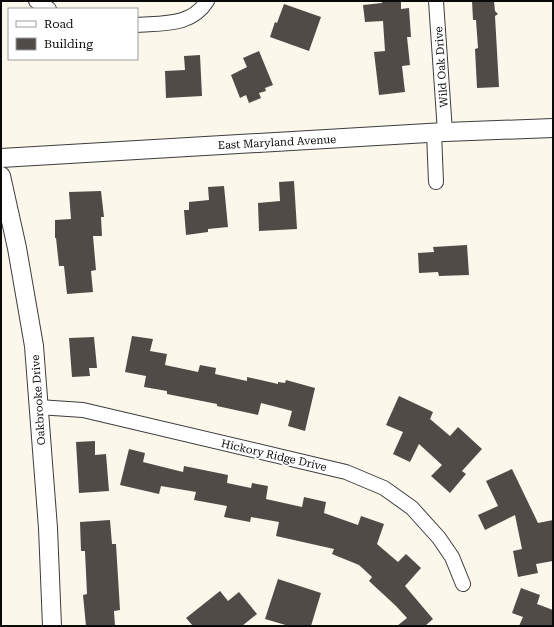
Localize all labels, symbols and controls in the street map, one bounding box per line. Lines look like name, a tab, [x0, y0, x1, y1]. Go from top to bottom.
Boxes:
legend	[8, 8, 138, 60]
text: Road	[44, 17, 74, 31]
street label: Wild Oak Drive	[432, 26, 451, 108]
text: Building	[44, 37, 93, 51]
street label: East Maryland Avenue	[218, 133, 337, 152]
street label: Oakbrooke Drive	[29, 354, 48, 446]
street label: Hickory Ridge Drive	[220, 437, 328, 474]

